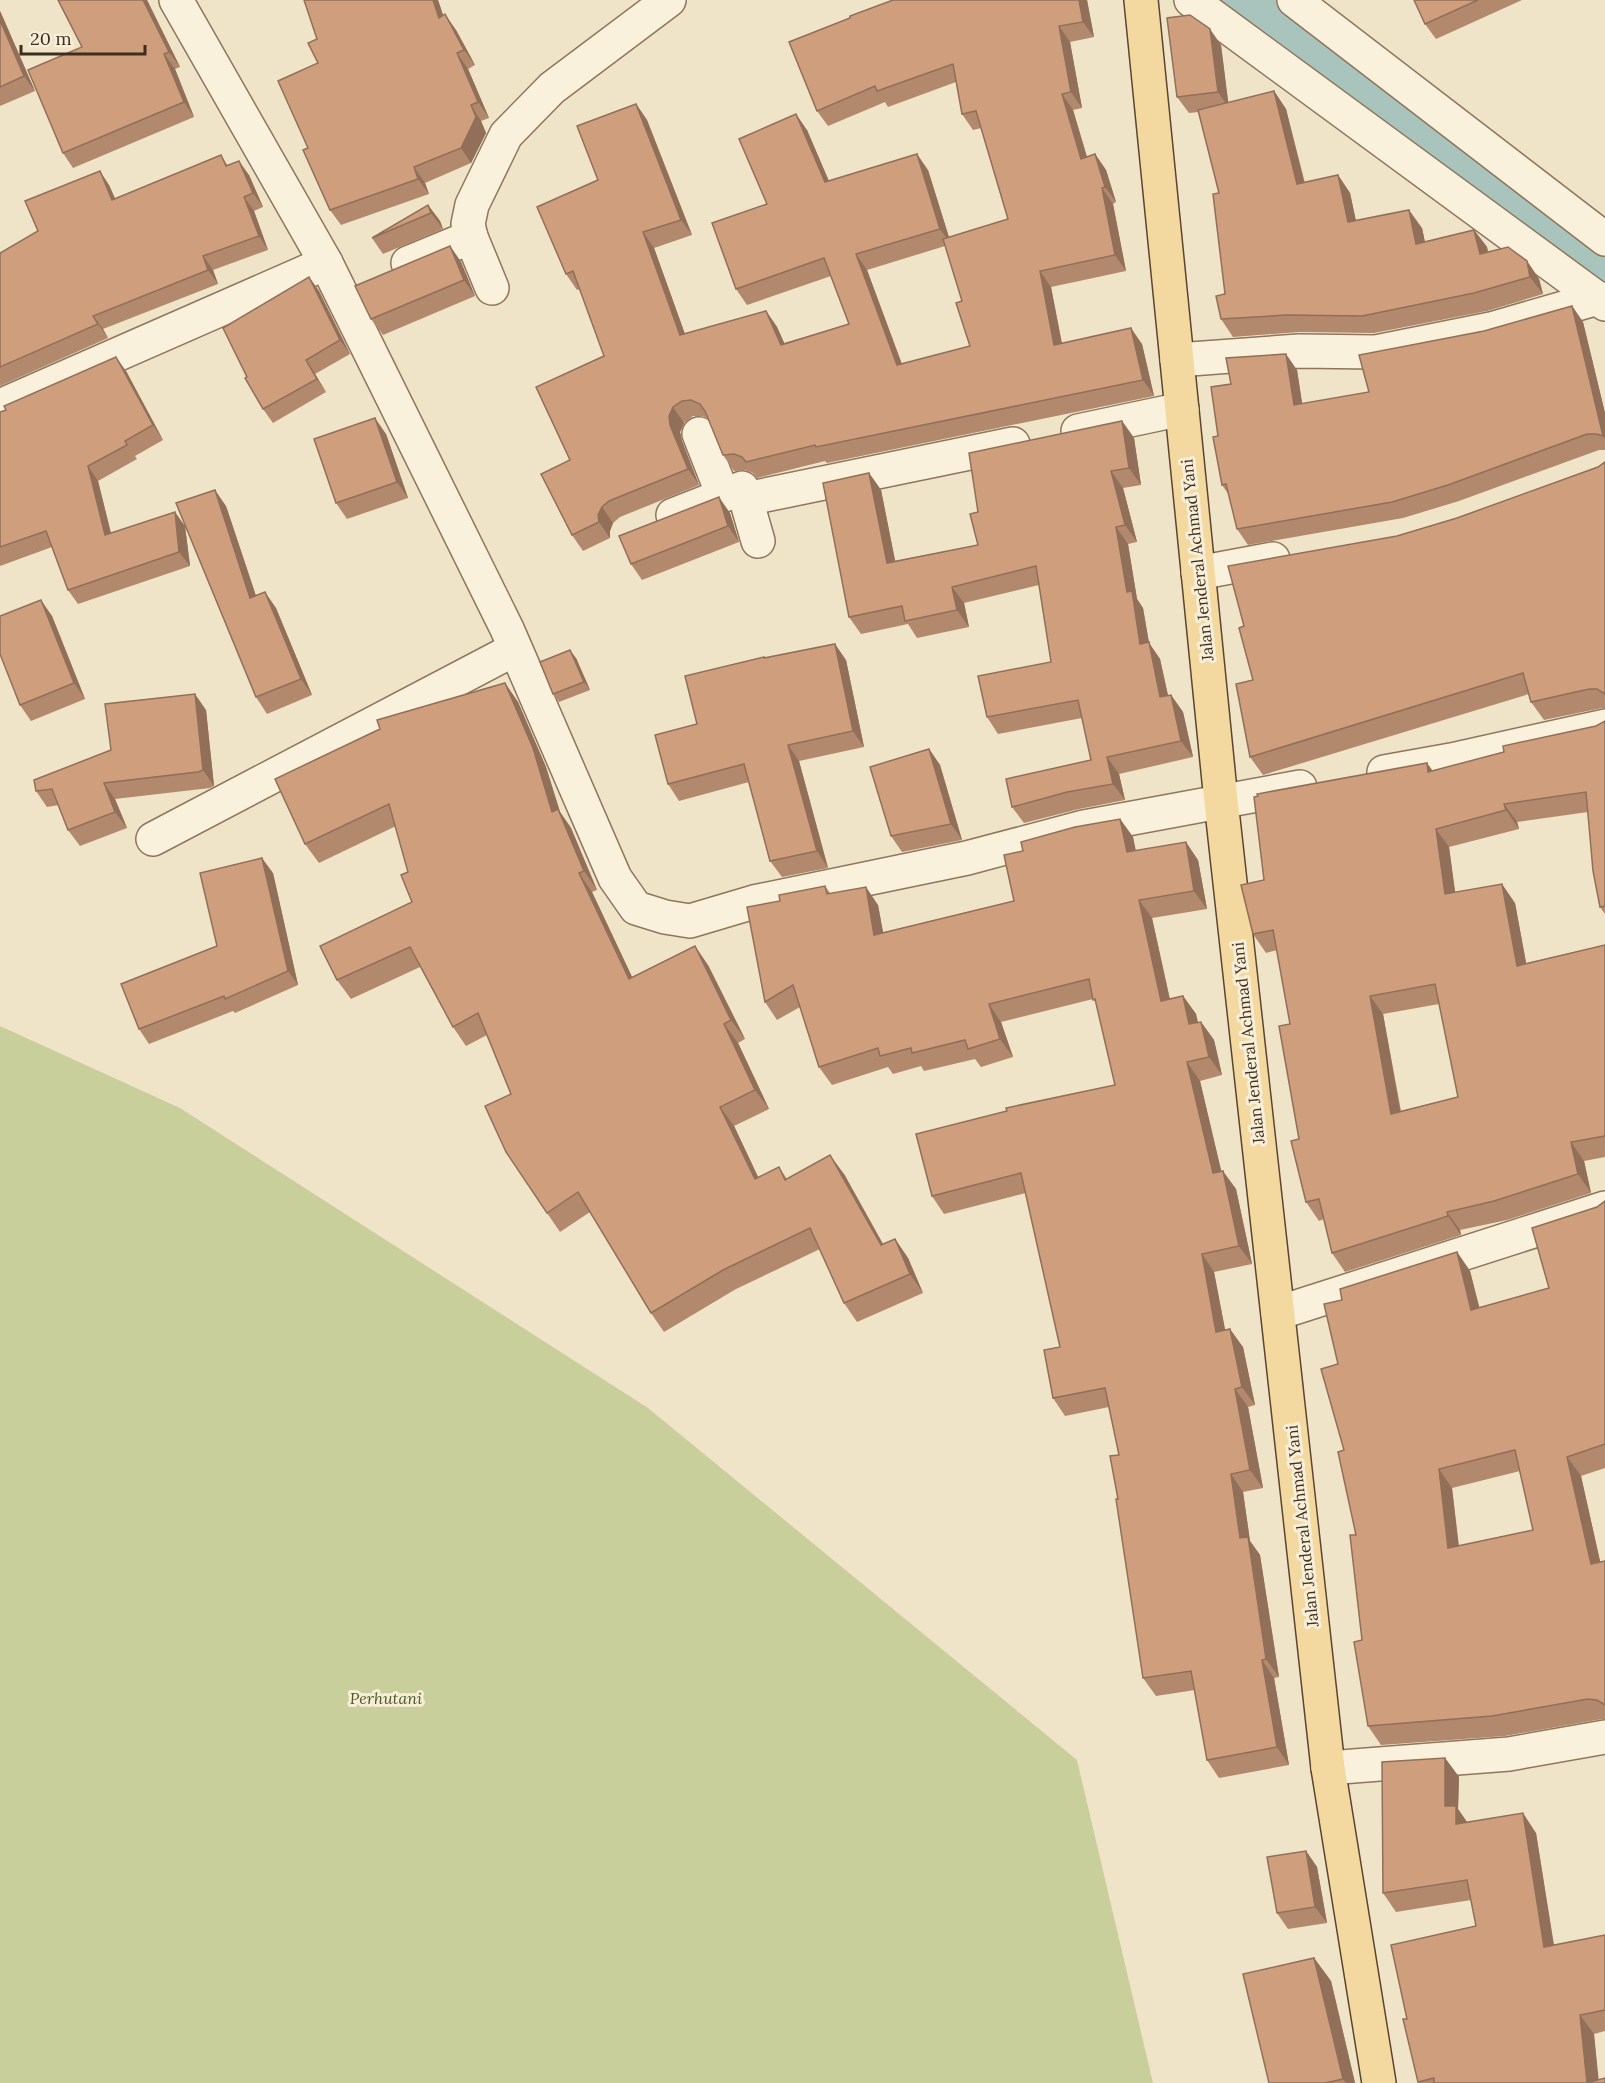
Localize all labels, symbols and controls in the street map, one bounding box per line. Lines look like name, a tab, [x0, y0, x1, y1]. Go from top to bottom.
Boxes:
scale bar	[21, 18, 146, 56]
text: 20 m	[30, 27, 72, 50]
street label: Jalan Jenderal Achmad Yani	[1176, 458, 1218, 663]
street label: Jalan Jenderal Achmad Yani	[1227, 941, 1269, 1146]
street label: Jalan Jenderal Achmad Yani	[1281, 1424, 1323, 1629]
park label: Perhutani	[350, 1688, 422, 1708]

